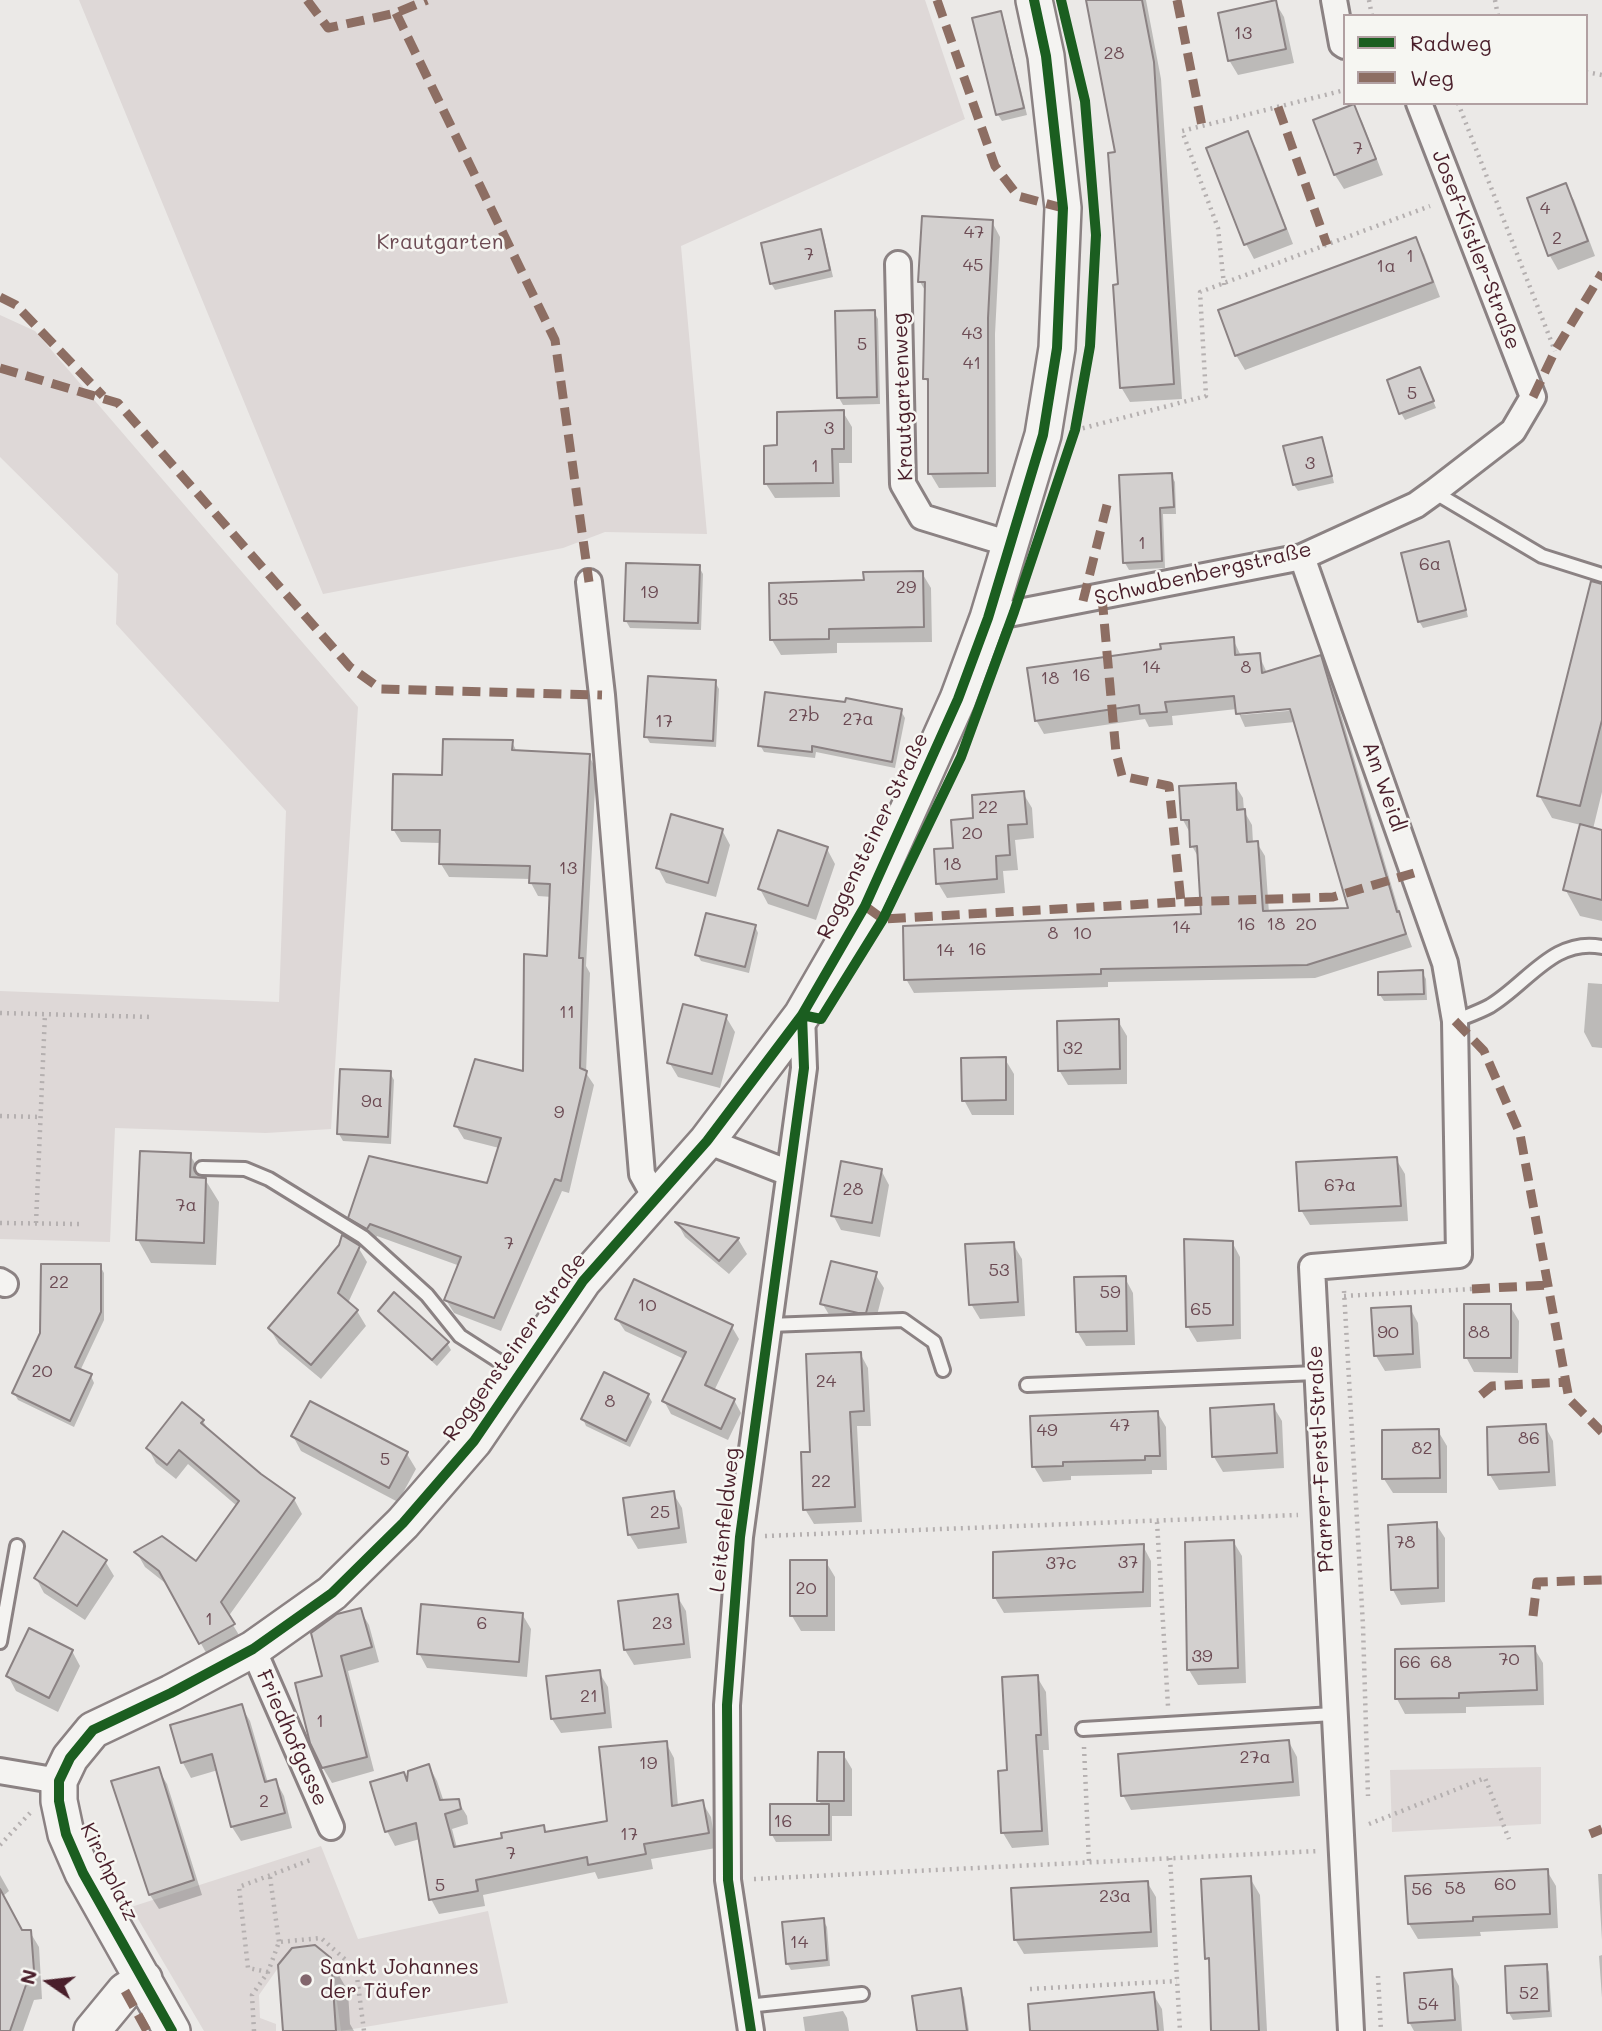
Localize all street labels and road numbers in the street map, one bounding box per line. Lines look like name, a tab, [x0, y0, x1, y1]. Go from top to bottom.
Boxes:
street label: Josef-Kistler-Straße	[1426, 147, 1526, 353]
street label: Krautgartenweg	[887, 312, 919, 482]
street label: Schwabenbergstraße	[1092, 537, 1314, 611]
street label: Roggensteiner Straße	[812, 729, 934, 943]
street label: Am Weidl	[1357, 738, 1411, 836]
street label: Roggensteiner Straße	[438, 1248, 592, 1446]
street label: Pfarrer-Ferstl-Straße	[1302, 1345, 1340, 1573]
street label: Leitenfeldweg	[705, 1446, 745, 1594]
street label: Friedhofgasse	[251, 1666, 333, 1810]
street label: Kirchplatz	[74, 1819, 144, 1925]

